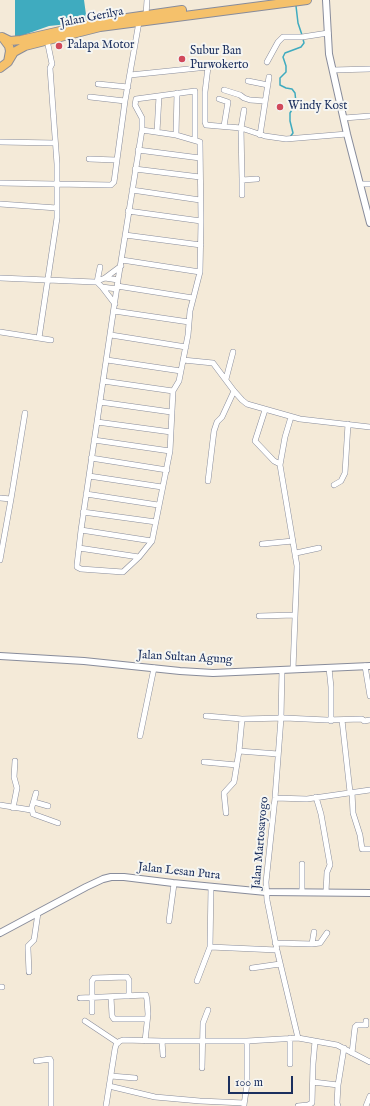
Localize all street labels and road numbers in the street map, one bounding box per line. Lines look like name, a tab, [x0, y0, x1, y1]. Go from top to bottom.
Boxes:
street label: Jalan Gerilya	[59, 5, 125, 31]
street label: Jalan Sultan Agung	[137, 648, 233, 668]
street label: Jalan Martosayogo	[250, 796, 272, 890]
street label: Jalan Lesan Pura	[137, 861, 221, 883]

